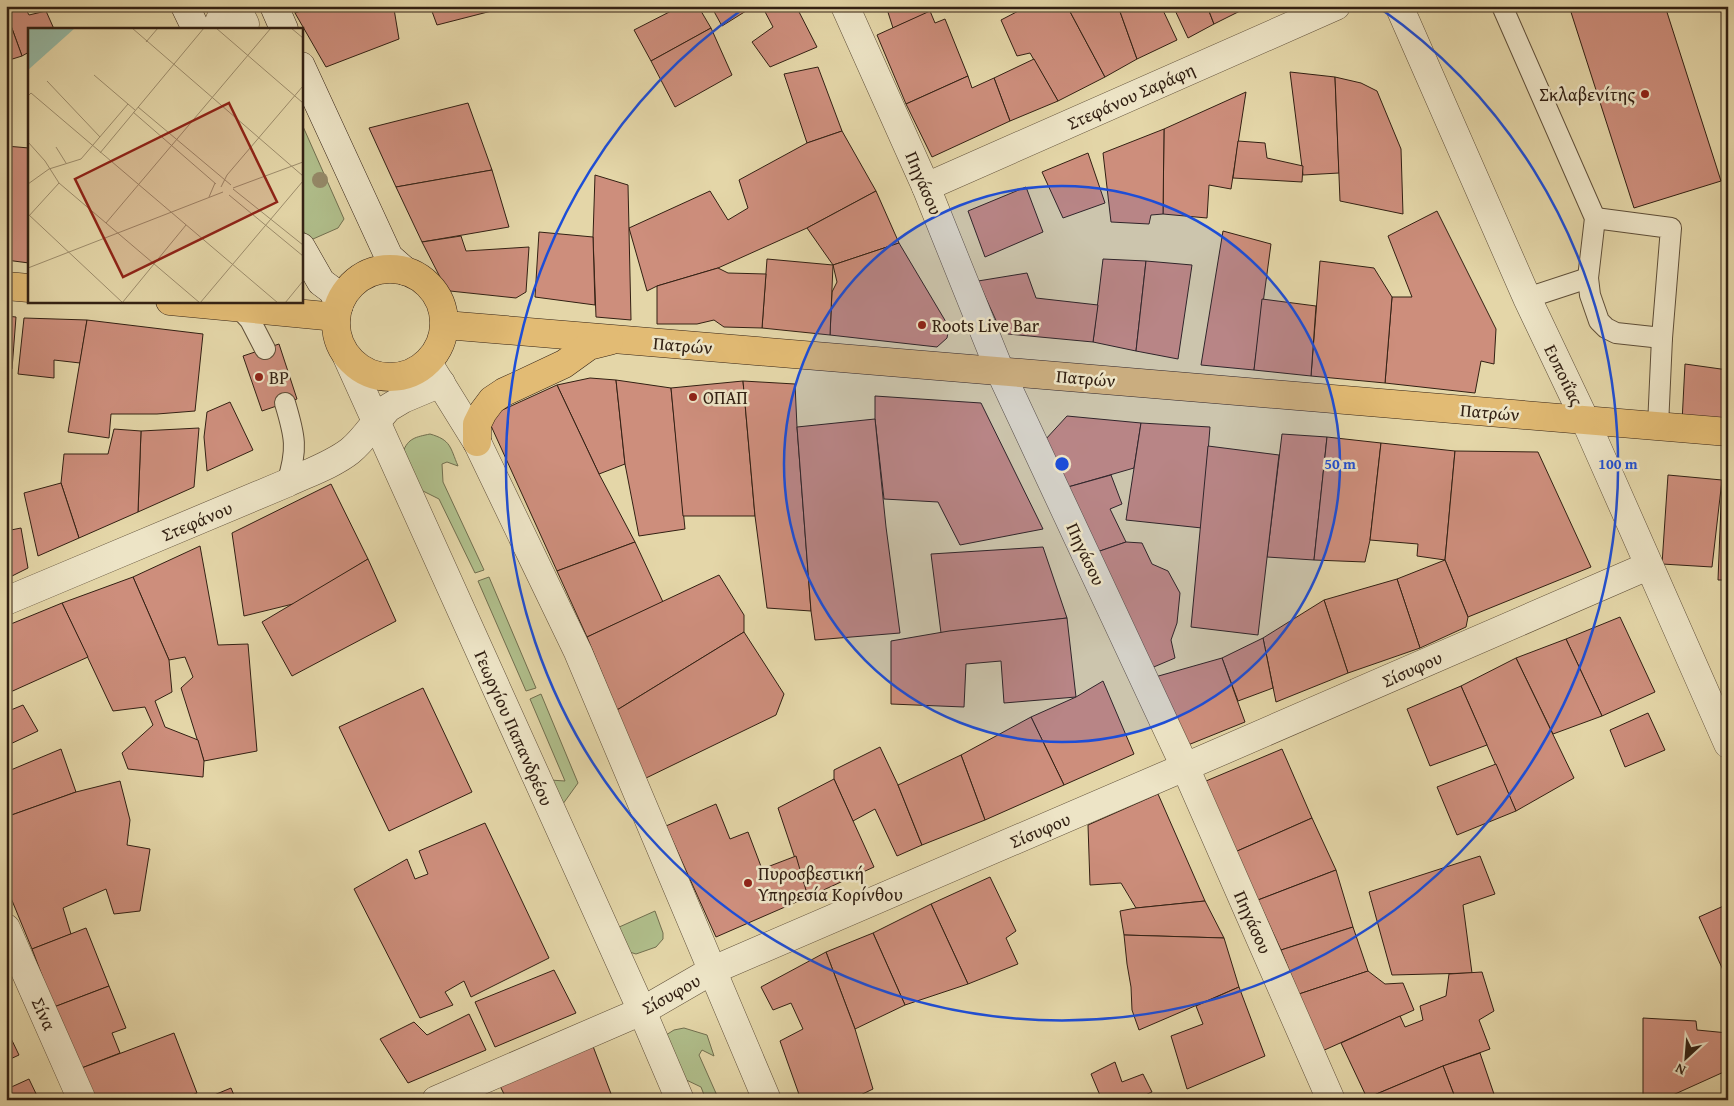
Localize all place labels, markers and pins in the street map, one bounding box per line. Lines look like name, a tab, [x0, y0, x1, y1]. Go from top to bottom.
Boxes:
place label: Σκλαβενίτης	[1539, 81, 1635, 108]
marker: Σκλαβενίτης	[1639, 88, 1651, 100]
place label: Roots Live Bar	[932, 312, 1040, 339]
marker: Roots Live Bar	[916, 319, 928, 331]
place label: BP	[269, 364, 289, 391]
marker: BP	[253, 371, 265, 383]
place label: ΟΠΑΠ	[703, 384, 748, 411]
marker: ΟΠΑΠ	[687, 391, 699, 403]
centre of rings	[1053, 455, 1071, 473]
place label: Πυροσβεστική Υπηρεσία Κορίνθου	[757, 860, 903, 908]
marker: Πυροσβεστική Υπηρεσία Κορίνθου	[742, 877, 754, 889]

